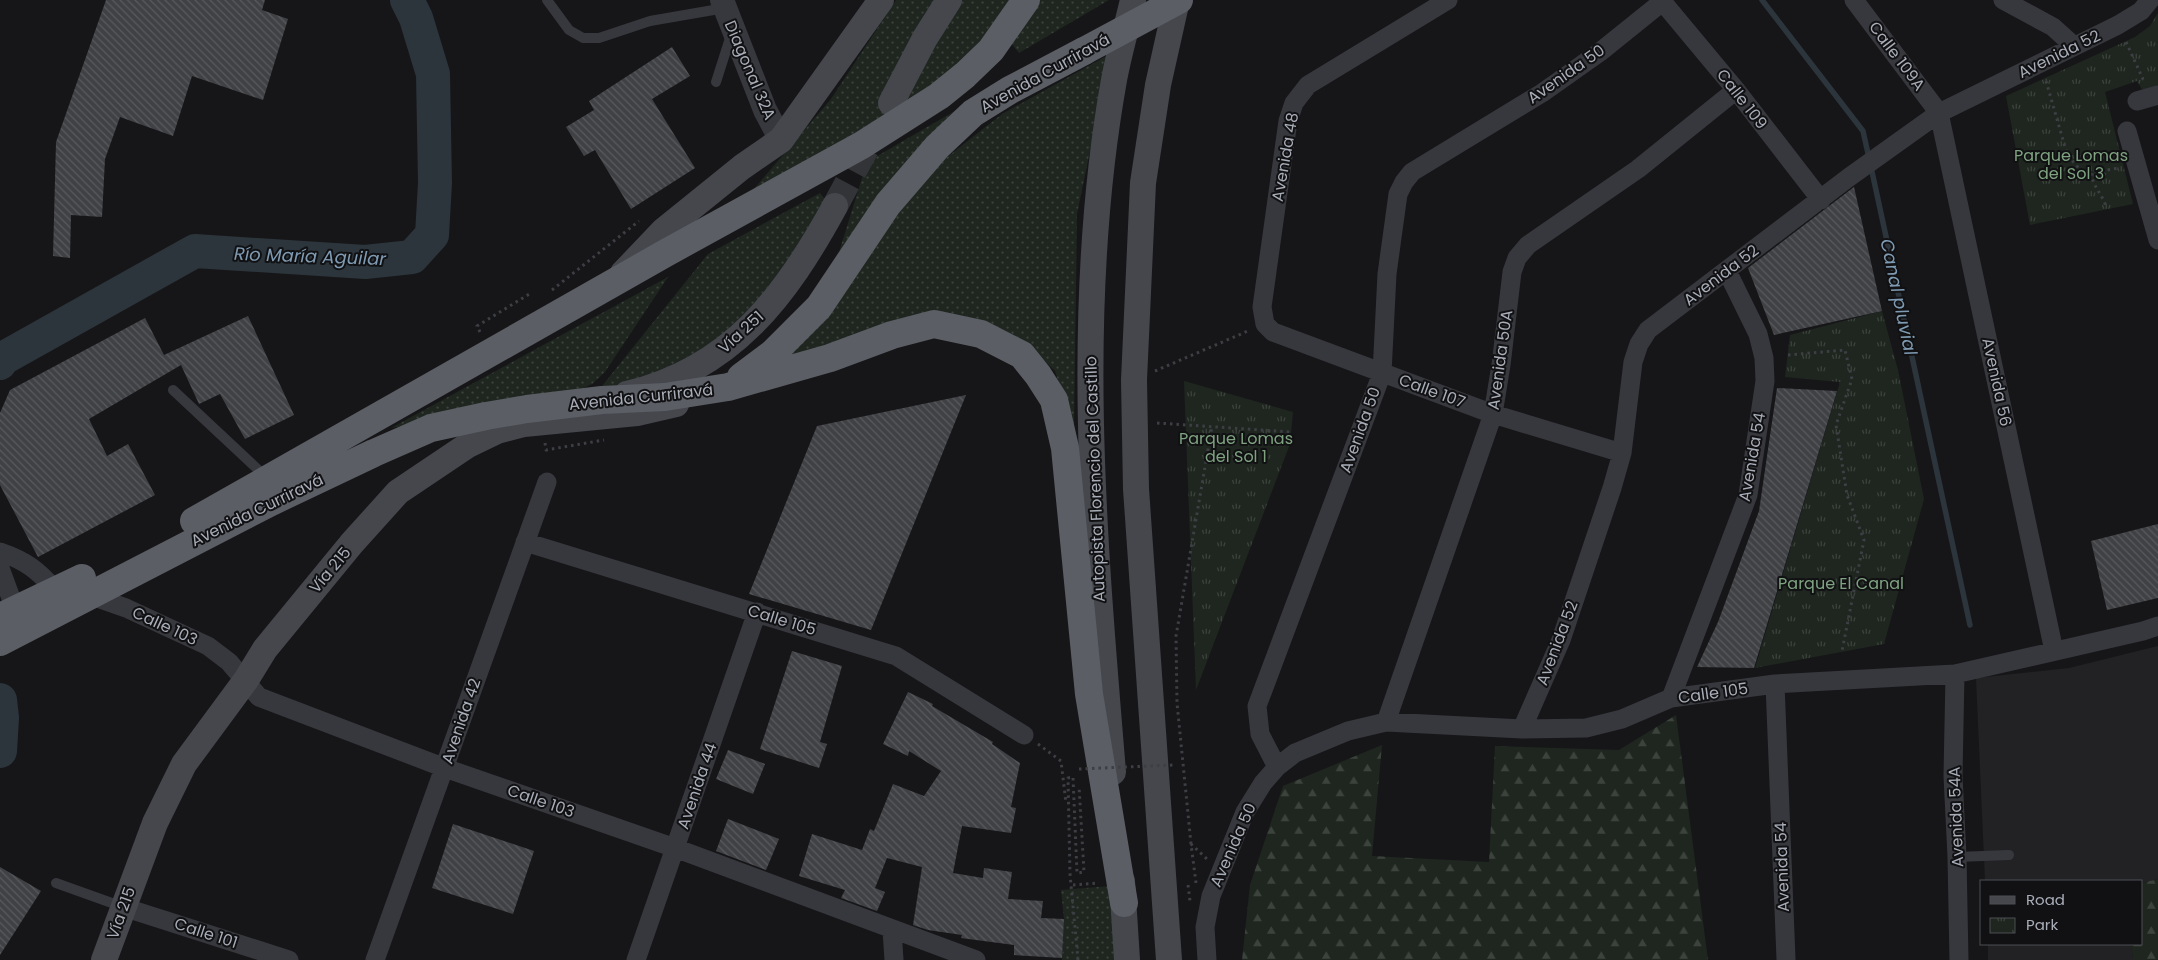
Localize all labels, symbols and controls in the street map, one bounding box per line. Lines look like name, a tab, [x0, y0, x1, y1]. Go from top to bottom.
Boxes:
street label: Diagonal 32A	[719, 17, 781, 123]
street label: Calle 109A	[1863, 17, 1931, 96]
street label: Avenida 52	[2014, 24, 2104, 84]
street label: Avenida Curriravá	[976, 28, 1114, 118]
street label: Avenida 50	[1523, 39, 1609, 109]
street label: Calle 109	[1711, 64, 1773, 134]
street label: Avenida 48	[1266, 111, 1304, 203]
park label: Parque Lomas del Sol 3	[2014, 144, 2128, 185]
water label: Canal pluvial	[1874, 236, 1924, 358]
street label: Avenida 52	[1679, 239, 1763, 311]
water label: Río María Aguilar	[234, 241, 388, 271]
street label: Vía 251	[713, 305, 769, 359]
street label: Avenida 50A	[1482, 308, 1518, 411]
street label: Avenida 56	[1976, 336, 2018, 428]
street label: Autopista Florencio del Castillo	[1079, 356, 1111, 602]
street label: Calle 107	[1396, 368, 1469, 414]
street label: Avenida Curriravá	[568, 378, 714, 416]
street label: Avenida 50	[1334, 384, 1386, 476]
street label: Avenida 54	[1733, 411, 1771, 503]
park label: Parque Lomas del Sol 1	[1179, 427, 1293, 468]
street label: Avenida Curriravá	[187, 468, 327, 552]
street label: Vía 215	[304, 542, 356, 598]
park label: Parque El Canal	[1778, 572, 1904, 595]
street label: Avenida 52	[1530, 597, 1584, 689]
street label: Calle 105	[745, 599, 819, 641]
street label: Calle 103	[128, 601, 202, 651]
street label: Avenida 42	[436, 675, 486, 767]
street label: Calle 105	[1677, 677, 1749, 709]
street label: Avenida 44	[671, 740, 723, 832]
street label: Avenida 54A	[1943, 766, 1969, 868]
street label: Calle 103	[504, 779, 578, 823]
street label: Avenida 50	[1204, 799, 1262, 891]
street label: Avenida 54	[1769, 822, 1795, 912]
legend	[1980, 880, 2143, 945]
street label: Vía 215	[101, 884, 141, 942]
text: Road	[2026, 889, 2065, 910]
street label: Calle 101	[171, 912, 241, 954]
text: Park	[2026, 914, 2058, 935]

